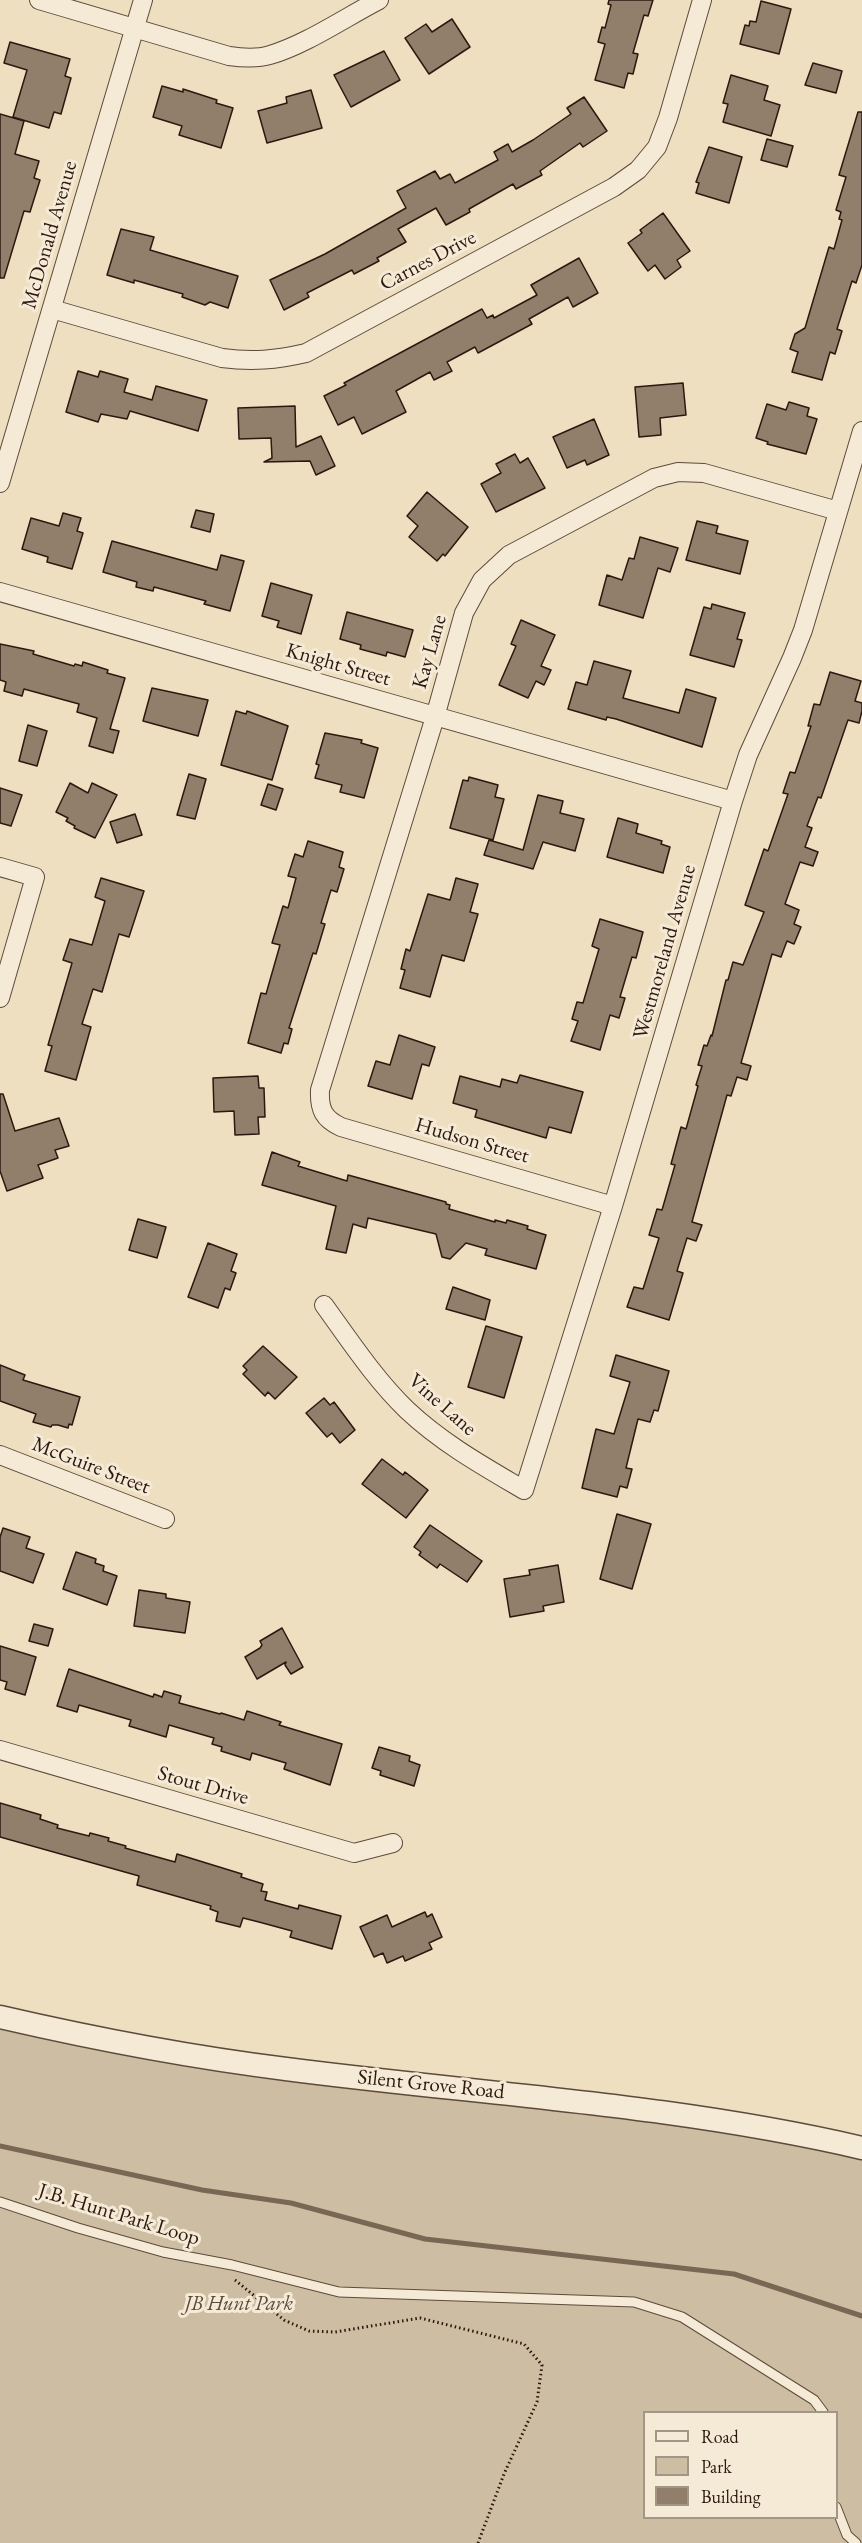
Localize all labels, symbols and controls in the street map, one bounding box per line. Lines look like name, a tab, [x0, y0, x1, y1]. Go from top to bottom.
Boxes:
street label: McDonald Avenue	[17, 158, 83, 312]
street label: Carnes Drive	[376, 225, 480, 297]
street label: Kay Lane	[407, 612, 453, 692]
street label: Knight Street	[283, 638, 393, 692]
street label: Westmoreland Avenue	[628, 862, 702, 1042]
street label: Hudson Street	[412, 1113, 532, 1169]
street label: Vine Lane	[403, 1369, 481, 1441]
street label: McGuire Street	[29, 1432, 153, 1500]
street label: Stout Drive	[155, 1761, 251, 1811]
street label: Silent Grove Road	[356, 2065, 506, 2105]
street label: J.B. Hunt Park Loop	[35, 2179, 203, 2251]
park label: JB Hunt Park	[185, 2291, 293, 2317]
legend	[643, 2411, 838, 2519]
text: Road	[701, 2425, 739, 2448]
text: Park	[701, 2455, 732, 2478]
text: Building	[701, 2485, 761, 2508]

